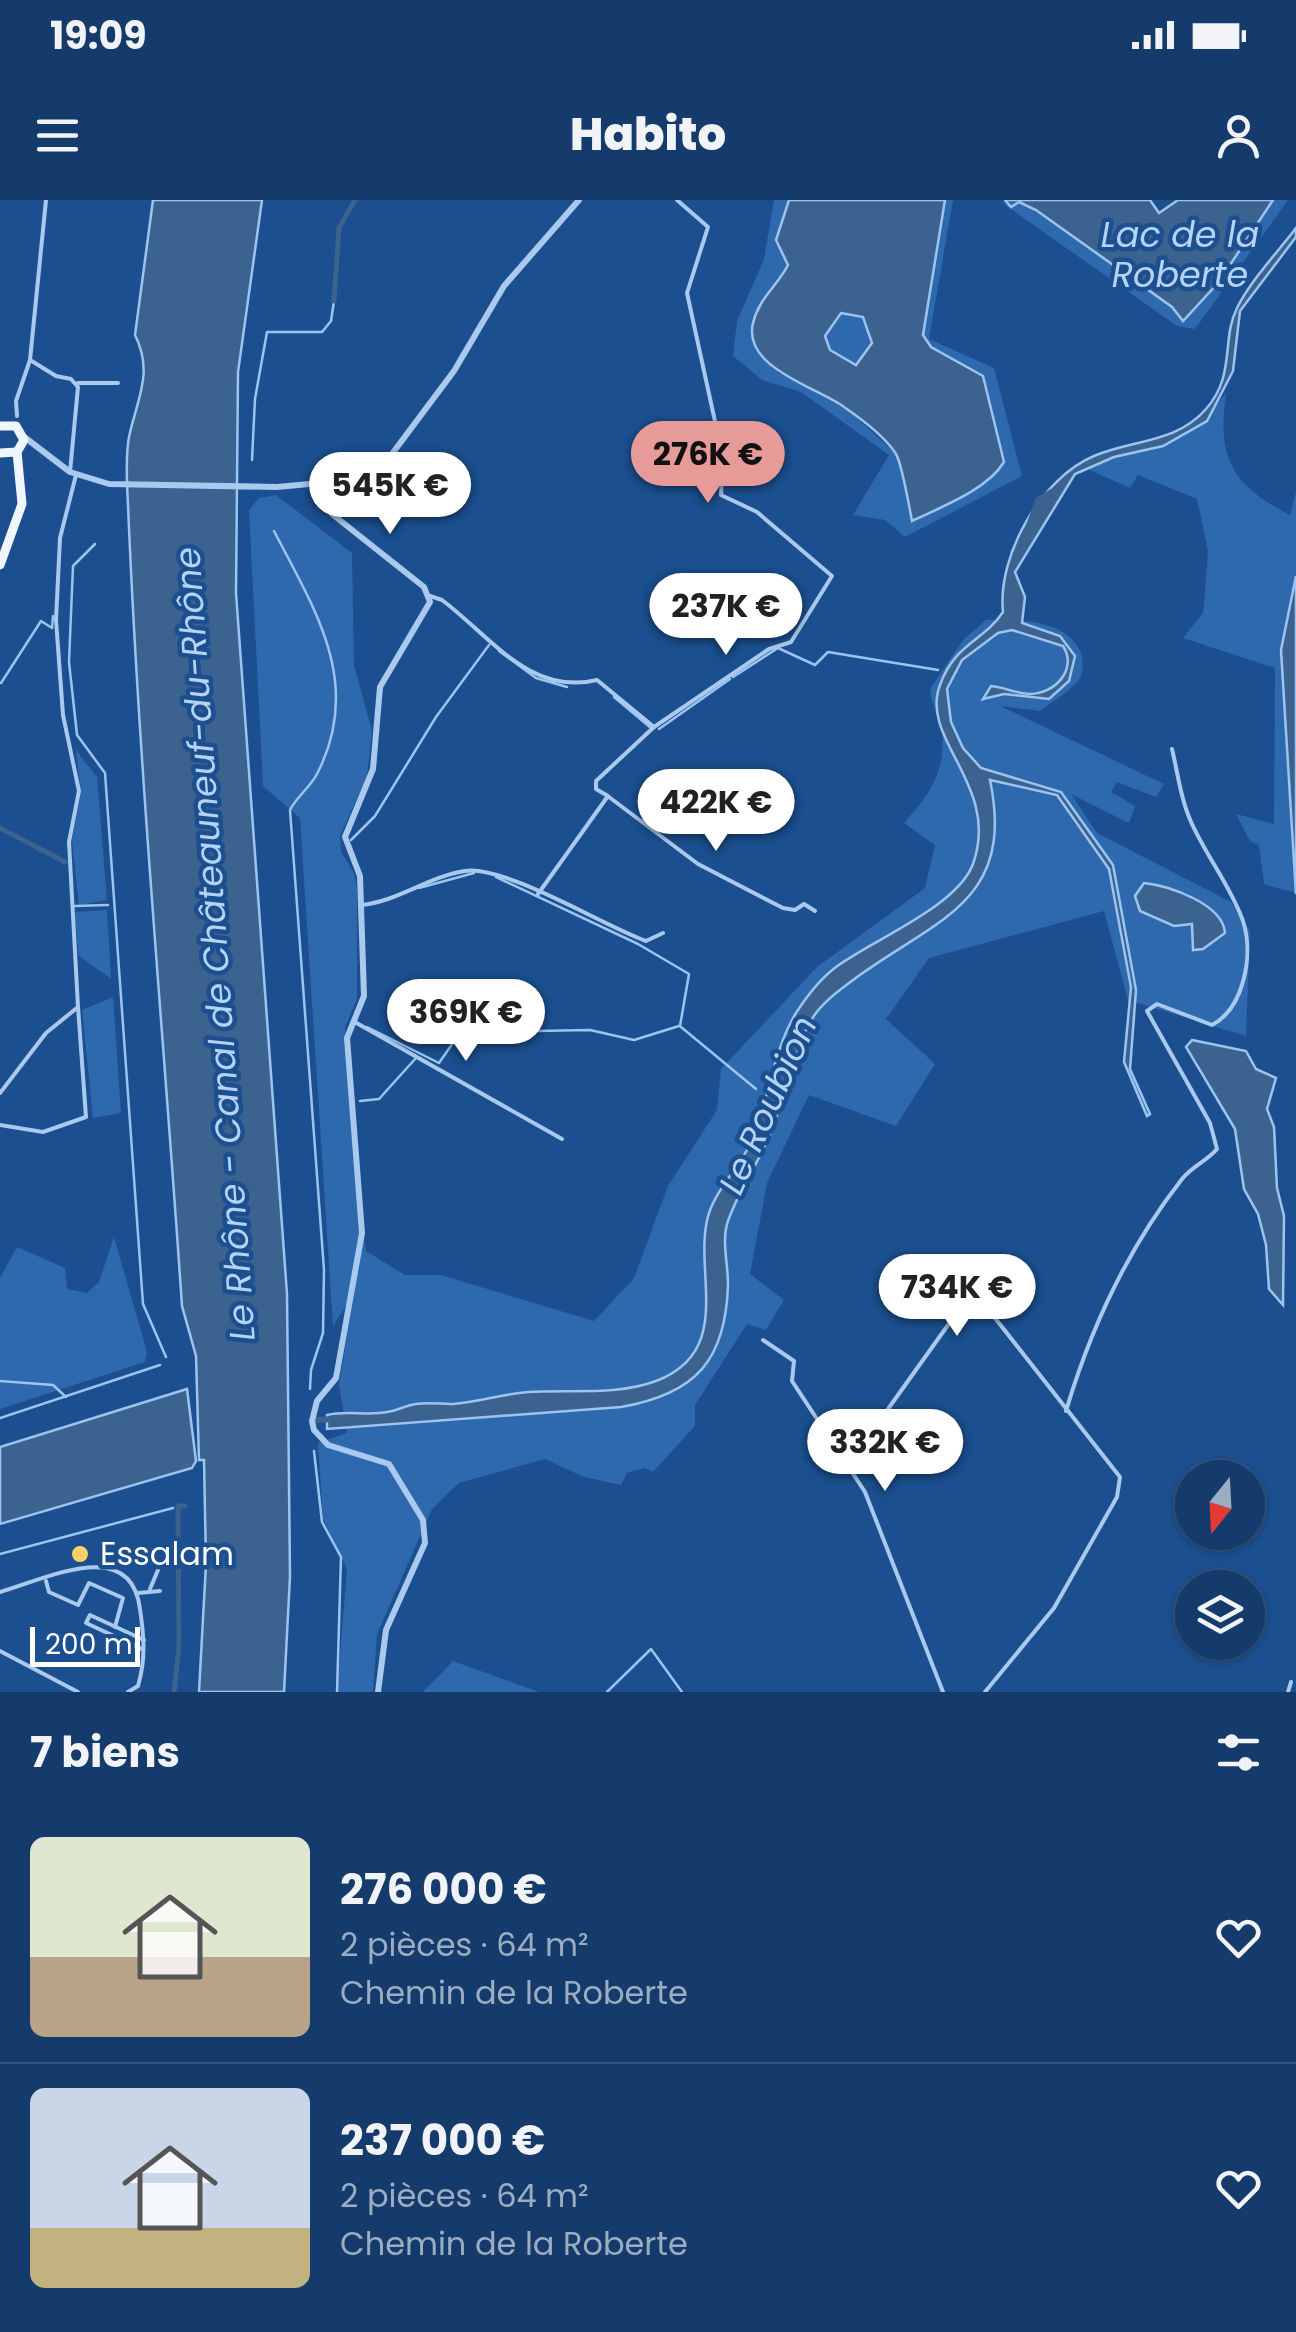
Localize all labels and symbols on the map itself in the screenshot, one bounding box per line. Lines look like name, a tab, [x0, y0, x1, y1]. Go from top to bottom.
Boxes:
water label: Lac de la Roberte	[1101, 210, 1259, 299]
pin: 276K €	[627, 421, 789, 506]
pin: 545K €	[309, 452, 471, 537]
water label: Le Rhône - Canal de Châteauneuf-du-Rhône	[162, 546, 267, 1343]
pin: 237K €	[645, 573, 807, 658]
pin: 422K €	[635, 769, 797, 854]
pin: 369K €	[385, 979, 547, 1064]
water label: Le Roubion	[706, 1008, 829, 1202]
pin: 734K €	[876, 1254, 1038, 1339]
pin: 332K €	[804, 1409, 966, 1494]
north arrow	[1175, 1460, 1265, 1550]
place label: Essalam	[100, 1531, 234, 1576]
marker: Essalam	[69, 1543, 91, 1565]
scale bar	[30, 1622, 140, 1666]

